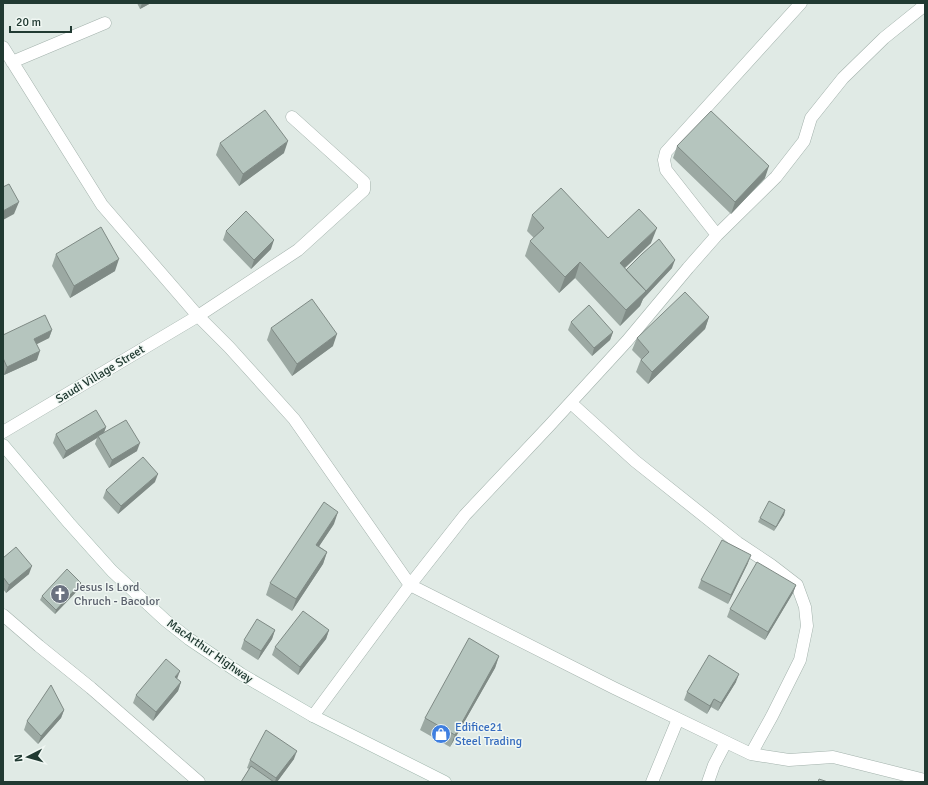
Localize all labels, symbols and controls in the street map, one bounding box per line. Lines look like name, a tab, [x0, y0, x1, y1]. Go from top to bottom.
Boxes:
scale bar	[10, 8, 71, 34]
text: 20 m	[16, 15, 41, 30]
street label: Saudi Village Street	[53, 342, 147, 407]
place label: Jesus Is Lord Chruch - Bacolor	[74, 580, 160, 609]
church icon: Jesus Is Lord Chruch - Bacolor	[49, 583, 71, 605]
street label: MacArthur Highway	[164, 616, 256, 687]
place label: Edifice21 Steel Trading	[455, 720, 522, 749]
shop icon: Edifice21 Steel Trading	[430, 723, 452, 745]
north arrow	[8, 737, 48, 777]
text: N	[12, 754, 25, 762]

